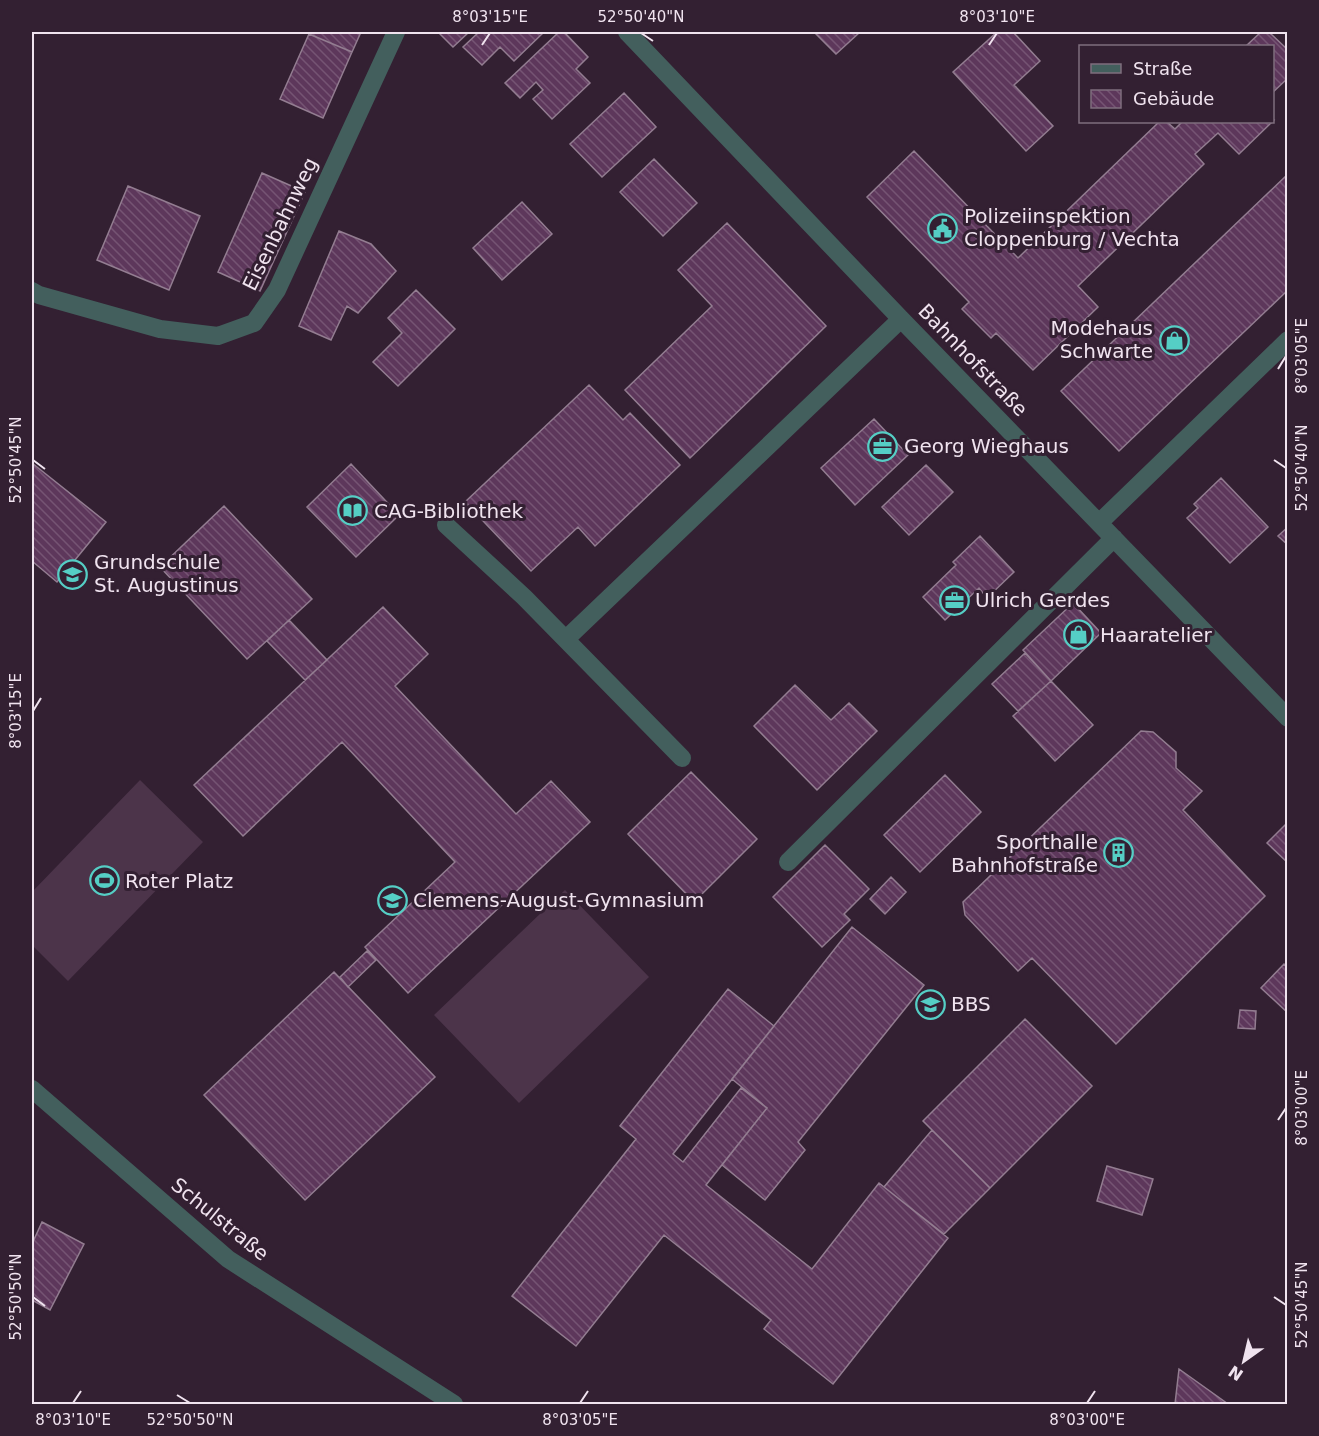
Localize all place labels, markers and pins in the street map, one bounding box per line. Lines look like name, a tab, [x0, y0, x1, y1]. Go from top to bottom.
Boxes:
place label: Polizeiinspektion Cloppenburg / Vechta	[964, 204, 1180, 251]
public building icon: Polizeiinspektion Cloppenburg / Vechta	[927, 212, 959, 244]
place label: Modehaus Schwarte	[1050, 316, 1153, 363]
shop icon: Modehaus Schwarte	[1158, 324, 1190, 356]
office icon: Georg Wieghaus	[867, 430, 899, 462]
place label: Georg Wieghaus	[904, 434, 1069, 458]
library icon: CAG-Bibliothek	[337, 495, 369, 527]
place label: CAG-Bibliothek	[374, 499, 523, 523]
place label: Grundschule St. Augustinus	[94, 550, 239, 597]
school or university icon: Grundschule St. Augustinus	[57, 558, 89, 590]
office icon: Ulrich Gerdes	[938, 584, 970, 616]
place label: Ulrich Gerdes	[975, 588, 1110, 612]
shop icon: Haaratelier	[1063, 619, 1095, 651]
place label: Haaratelier	[1100, 623, 1213, 647]
place label: Sporthalle Bahnhofstraße	[951, 830, 1098, 877]
building icon: Sporthalle Bahnhofstraße	[1103, 837, 1135, 869]
sports icon: Roter Platz	[88, 865, 120, 897]
place label: Roter Platz	[125, 869, 233, 893]
school or university icon: Clemens-August-Gymnasium	[376, 884, 408, 916]
place label: Clemens-August-Gymnasium	[413, 888, 704, 912]
school or university icon: BBS	[914, 988, 946, 1020]
place label: BBS	[951, 992, 991, 1016]

